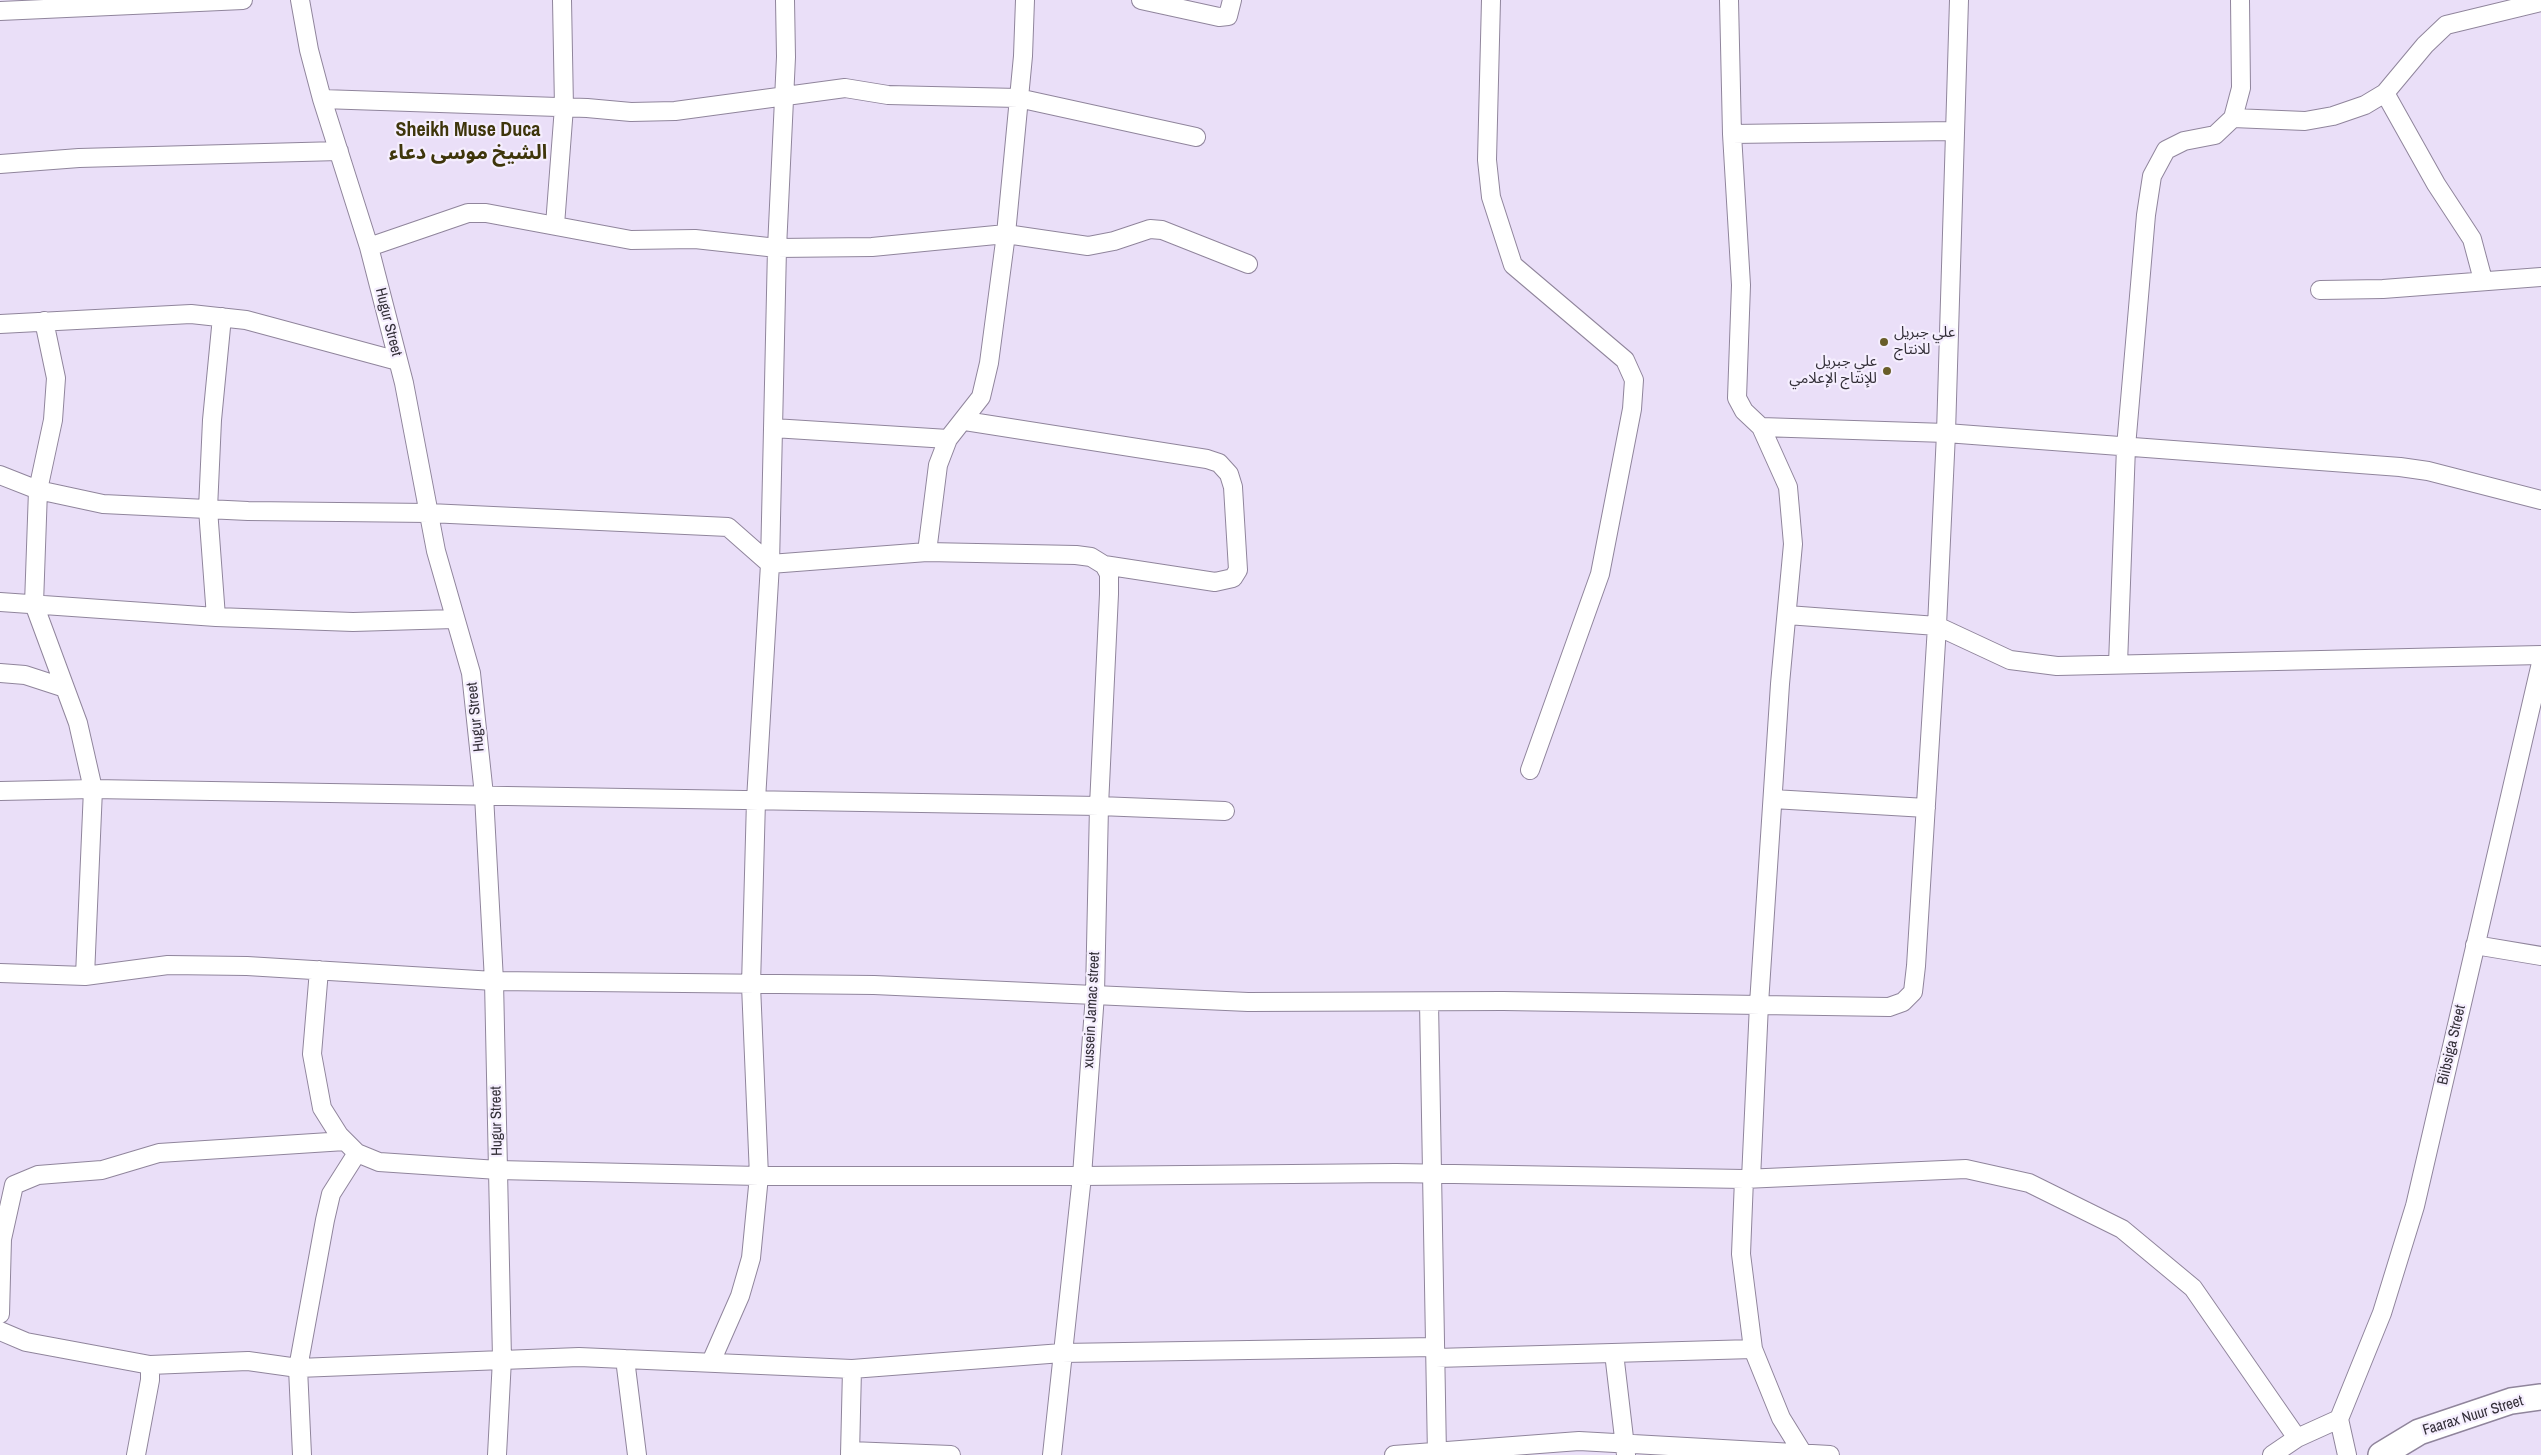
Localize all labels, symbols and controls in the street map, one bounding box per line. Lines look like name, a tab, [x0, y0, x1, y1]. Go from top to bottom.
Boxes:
district label: Sheikh Muse Duca الشيخ موسى دعاء	[389, 119, 547, 166]
street label: Hugur Street	[371, 286, 405, 358]
place label: علي جبريل للانتاج	[1894, 324, 1955, 359]
marker: علي جبريل للانتاج	[1878, 336, 1890, 348]
place label: علي جبريل للإنتاج الإعلامي	[1789, 353, 1877, 388]
marker: علي جبريل للإنتاج الإعلامي	[1881, 365, 1893, 377]
street label: Hugur Street	[463, 681, 489, 753]
street label: xussein Jamac street	[1080, 951, 1104, 1069]
street label: Biibsiga Street	[2434, 1003, 2470, 1087]
street label: Hugur Street	[487, 1086, 507, 1156]
street label: Faarax Nuur Street	[2421, 1392, 2525, 1440]

